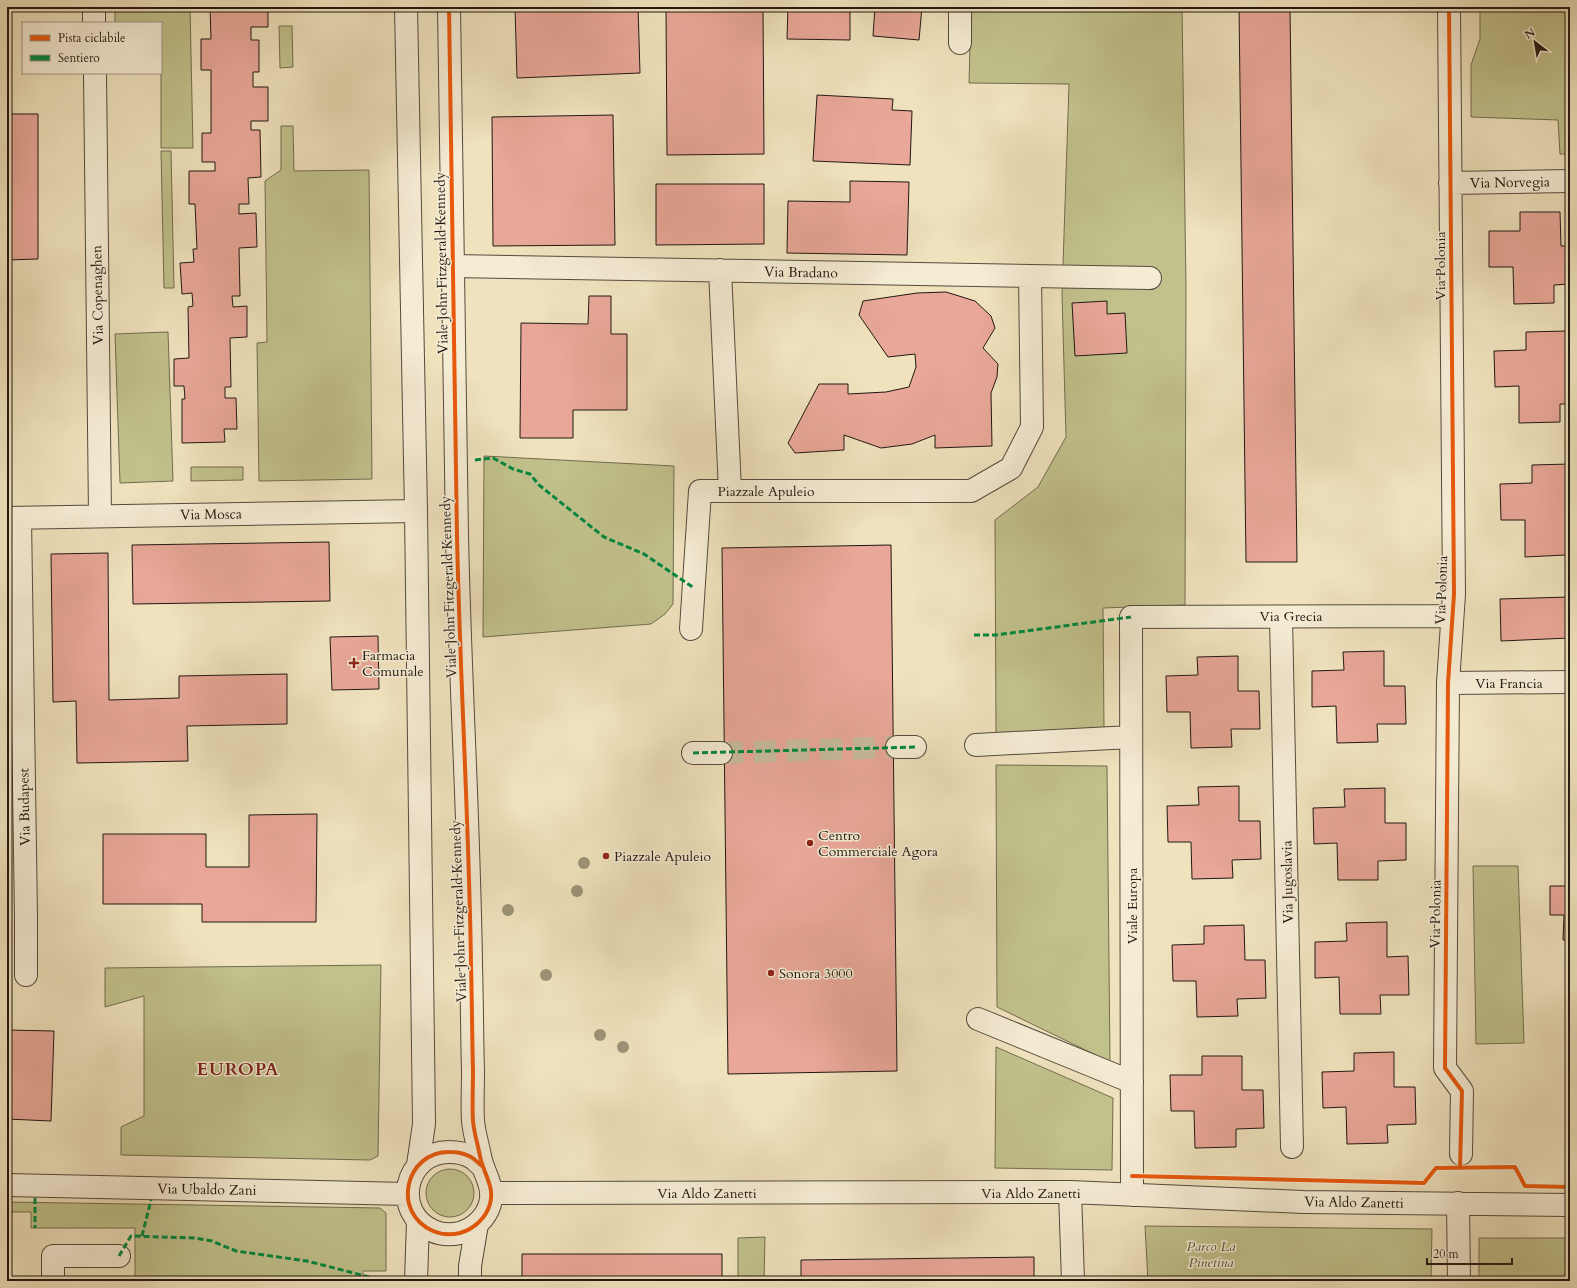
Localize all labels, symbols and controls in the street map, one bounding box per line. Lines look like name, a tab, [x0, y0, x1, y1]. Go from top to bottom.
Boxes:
legend	[22, 22, 162, 74]
north arrow	[1515, 22, 1555, 62]
text: N	[1522, 25, 1538, 43]
text: Pista ciclabile	[58, 30, 126, 46]
text: Sentiero	[58, 50, 100, 66]
street label: Viale John Fitzgerald Kennedy	[430, 171, 453, 354]
street label: Via Norvegia	[1470, 172, 1550, 193]
street label: Via Polonia	[1431, 232, 1450, 300]
street label: Via Copenaghen	[87, 245, 108, 345]
street label: Via Bradano	[764, 262, 838, 283]
street label: Piazzale Apuleio	[717, 482, 815, 501]
street label: Viale John Fitzgerald Kennedy	[436, 495, 461, 678]
street label: Via Mosca	[180, 504, 242, 525]
street label: Via Polonia	[1431, 555, 1452, 625]
street label: Via Grecia	[1260, 607, 1322, 626]
place label: Farmacia Comunale	[362, 646, 424, 681]
marker: Farmacia Comunale	[349, 658, 359, 668]
street label: Via Francia	[1475, 674, 1543, 693]
street label: Via Budapest	[14, 767, 35, 846]
street label: Viale John Fitzgerald Kennedy	[446, 819, 471, 1002]
place label: Centro Commerciale Agora	[818, 826, 938, 861]
marker: Centro Commerciale Agora	[805, 838, 815, 848]
street label: Via Jugoslavia	[1277, 840, 1298, 924]
place label: Piazzale Apuleio	[614, 847, 711, 866]
marker: Piazzale Apuleio	[601, 851, 611, 861]
street label: Viale Europa	[1123, 868, 1142, 944]
street label: Via Polonia	[1425, 879, 1446, 949]
place label: Sonora 3000	[779, 964, 853, 983]
marker: Sonora 3000	[766, 968, 776, 978]
district label: EUROPA	[197, 1057, 279, 1082]
street label: Via Ubaldo Zani	[157, 1179, 257, 1200]
street label: Via Aldo Zanetti	[657, 1184, 757, 1203]
street label: Via Aldo Zanetti	[981, 1184, 1081, 1203]
street label: Via Aldo Zanetti	[1304, 1192, 1404, 1213]
park label: Parco La Pinetina	[1187, 1237, 1235, 1272]
scale bar	[1427, 1240, 1512, 1266]
text: 20 m	[1433, 1246, 1460, 1262]

